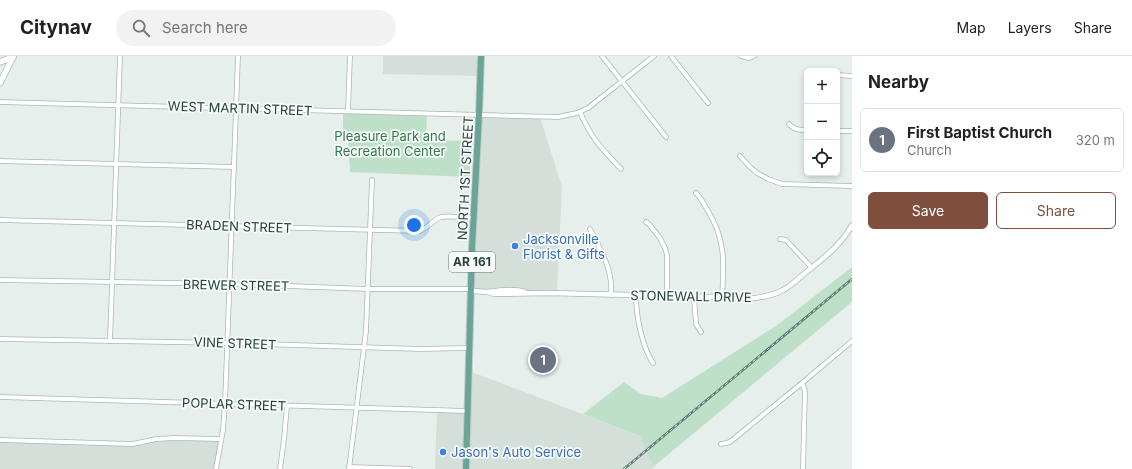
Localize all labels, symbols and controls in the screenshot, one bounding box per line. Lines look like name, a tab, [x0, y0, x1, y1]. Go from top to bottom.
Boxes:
search box	[116, 10, 396, 46]
text: Citynav	[20, 16, 92, 39]
icon: search	[130, 17, 152, 39]
text: Search here	[162, 18, 248, 37]
text: Map	[957, 19, 986, 36]
text: Layers	[1008, 19, 1052, 36]
text: Share	[1074, 19, 1112, 36]
map controls	[804, 68, 840, 176]
button: +	[804, 68, 840, 104]
text: Nearby	[868, 72, 929, 92]
street label: WEST MARTIN STREET	[167, 97, 313, 119]
button: −	[804, 104, 840, 140]
street label: NORTH 1ST STREET	[454, 115, 476, 241]
text: First Baptist Church	[907, 123, 1052, 142]
park label: Pleasure Park and Recreation Center	[334, 128, 446, 159]
text: 1	[879, 132, 885, 148]
text: 320 m	[1076, 132, 1115, 148]
button: locate	[804, 140, 840, 176]
text: Church	[907, 142, 952, 158]
button: Save	[868, 192, 988, 229]
button: Share	[996, 192, 1116, 229]
your location	[404, 215, 424, 235]
street label: BRADEN STREET	[186, 216, 292, 236]
place label: Jacksonville Florist & Gifts	[523, 231, 605, 262]
marker: Jacksonville Florist & Gifts	[510, 241, 520, 251]
road number: AR 161	[449, 252, 495, 272]
street label: BREWER STREET	[183, 276, 289, 294]
street label: STONEWALL DRIVE	[630, 287, 752, 305]
street label: VINE STREET	[193, 334, 277, 352]
pin: 1	[530, 345, 556, 375]
street label: POPLAR STREET	[182, 394, 286, 414]
place label: Jason's Auto Service	[451, 444, 581, 460]
marker: Jason's Auto Service	[438, 447, 448, 457]

